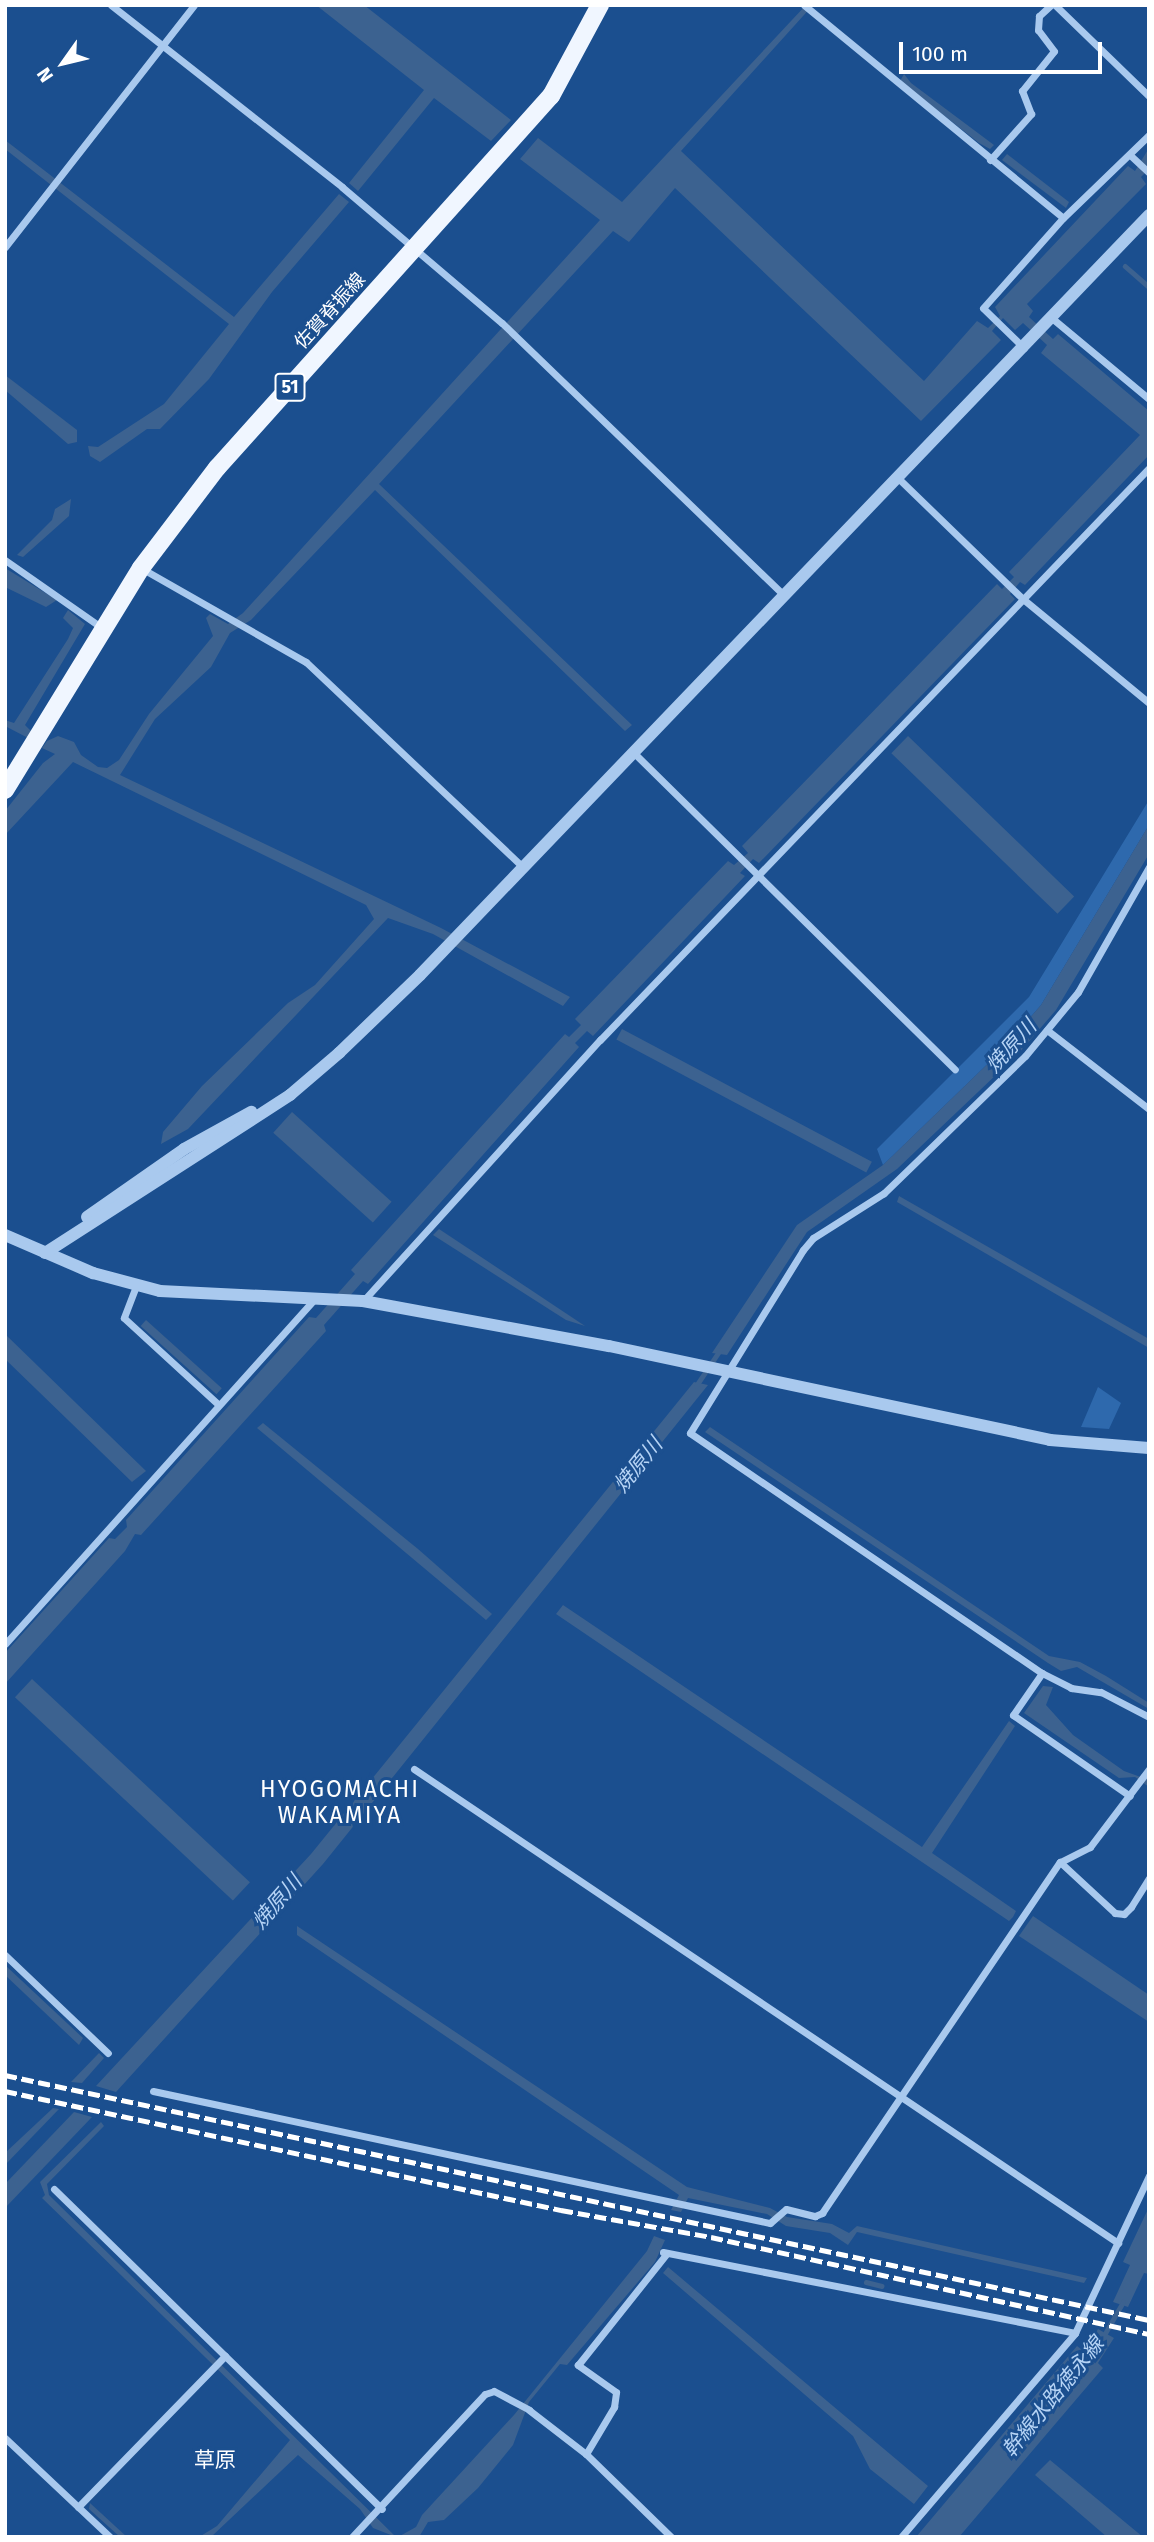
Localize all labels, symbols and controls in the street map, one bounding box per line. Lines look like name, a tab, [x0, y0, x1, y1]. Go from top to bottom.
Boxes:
north arrow	[28, 28, 98, 98]
scale bar	[902, 28, 1105, 72]
text: 100 m	[912, 41, 968, 67]
text: N	[32, 63, 58, 87]
street label: 佐賀脊振線	[290, 268, 370, 354]
road number: 51	[274, 372, 306, 402]
water label: 焼原川	[981, 1014, 1041, 1078]
water label: 焼原川	[608, 1433, 668, 1497]
district label: HYOGOMACHI WAKAMIYA	[261, 1775, 419, 1829]
water label: 焼原川	[247, 1870, 307, 1934]
water label: 幹線水路徳永線	[997, 2332, 1109, 2462]
district label: 草原	[194, 2447, 236, 2473]

